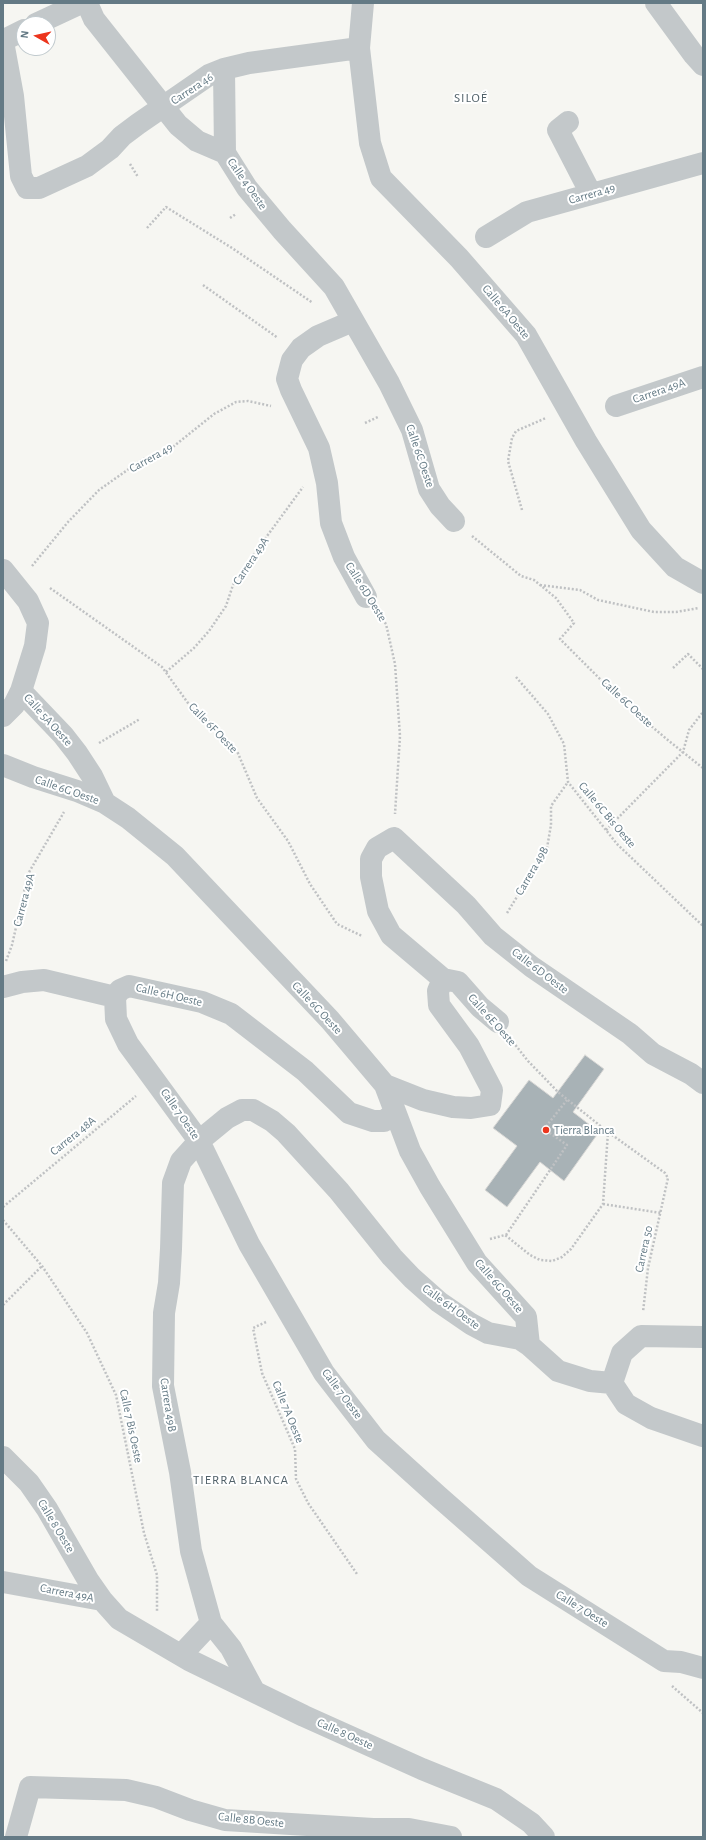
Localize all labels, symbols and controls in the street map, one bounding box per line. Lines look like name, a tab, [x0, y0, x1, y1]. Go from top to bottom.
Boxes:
north arrow	[16, 16, 56, 56]
text: N	[19, 30, 31, 39]
street label: Carrera 46	[168, 70, 216, 108]
district label: SILOÉ	[454, 90, 488, 106]
street label: Calle 4 Oeste	[224, 155, 270, 213]
street label: Carrera 49	[567, 181, 617, 207]
street label: Calle 6A Oeste	[479, 282, 533, 342]
street label: Carrera 49A	[631, 375, 687, 407]
street label: Calle 6C Oeste	[402, 423, 438, 489]
street label: Carrera 49	[127, 440, 175, 476]
street label: Carrera 49A	[230, 534, 272, 588]
street label: Calle 6D Oeste	[342, 560, 390, 624]
street label: Calle 6C Oeste	[598, 675, 656, 731]
street label: Calle 5A Oeste	[21, 691, 75, 749]
street label: Calle 6F Oeste	[185, 700, 241, 756]
street label: Calle 6G Oeste	[33, 772, 101, 808]
street label: Calle 6C Bis Oeste	[575, 779, 639, 851]
street label: Carrera 49B	[512, 844, 552, 898]
street label: Carrera 49A	[10, 872, 38, 928]
street label: Calle 6D Oeste	[509, 945, 571, 997]
street label: Calle 6G Oeste	[289, 979, 345, 1037]
street label: Calle 6H Oeste	[134, 980, 204, 1010]
street label: Calle 6E Oeste	[465, 991, 519, 1049]
street label: Calle 7 Oeste	[157, 1086, 203, 1142]
street label: Carrera 48A	[47, 1113, 99, 1159]
place label: Tierra Blanca	[554, 1123, 615, 1137]
marker: Tierra Blanca	[541, 1125, 551, 1135]
street label: Carrera 50	[632, 1224, 656, 1274]
street label: Calle 6G Oeste	[472, 1256, 526, 1316]
street label: Calle 6H Oeste	[419, 1281, 483, 1333]
street label: Calle 7 Oeste	[318, 1366, 366, 1422]
street label: Carrera 49B	[157, 1377, 179, 1433]
street label: Calle 7A Oeste	[269, 1379, 307, 1445]
street label: Calle 7 Bis Oeste	[116, 1388, 146, 1464]
district label: TIERRA BLANCA	[193, 1472, 289, 1488]
street label: Calle 8 Oeste	[34, 1497, 78, 1555]
street label: Carrera 49A	[39, 1581, 95, 1605]
street label: Calle 7 Oeste	[553, 1587, 611, 1631]
street label: Calle 8 Oeste	[315, 1715, 375, 1753]
street label: Calle 8B Oeste	[217, 1809, 285, 1831]

